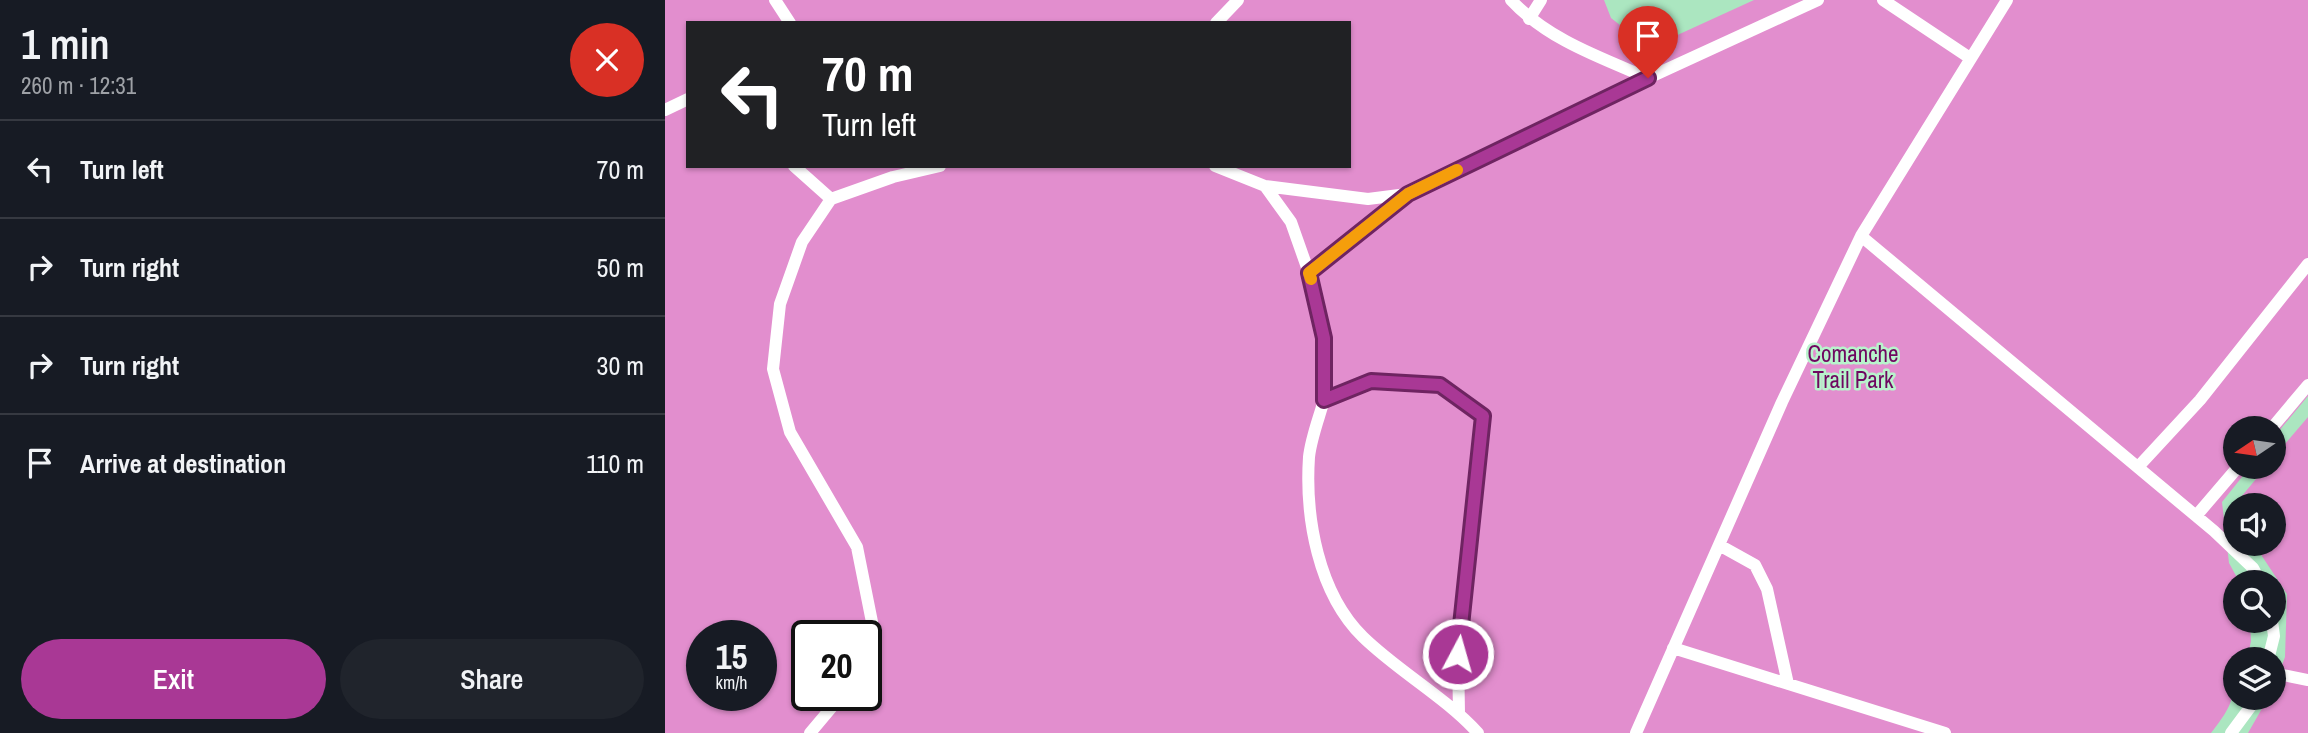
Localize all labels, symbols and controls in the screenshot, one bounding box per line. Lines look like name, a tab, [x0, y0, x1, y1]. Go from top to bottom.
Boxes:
pin	[1618, 6, 1678, 78]
text: 1 min	[21, 16, 110, 72]
icon: arrive	[1629, 17, 1667, 55]
button: close	[570, 23, 644, 97]
text: 70 m	[822, 40, 914, 106]
icon: left	[707, 49, 798, 140]
text: 260 m · 12:31	[21, 70, 136, 101]
text: Turn left	[822, 103, 916, 146]
icon: left	[21, 150, 59, 188]
text: Turn left	[80, 152, 164, 187]
text: 70 m	[597, 152, 644, 187]
icon: right	[21, 248, 59, 286]
text: Turn right	[80, 250, 179, 285]
text: 50 m	[597, 250, 644, 285]
park label: Comanche Trail Park	[1807, 338, 1899, 395]
icon: right	[21, 346, 59, 384]
text: Turn right	[80, 348, 179, 383]
text: 30 m	[597, 348, 644, 383]
north arrow	[2223, 416, 2285, 480]
map controls	[2223, 416, 2286, 710]
icon: arrive	[21, 444, 59, 482]
text: Arrive at destination	[80, 446, 286, 481]
text: 110 m	[586, 446, 644, 481]
button: sound	[2223, 493, 2286, 556]
button: search	[2223, 570, 2286, 633]
position arrow	[1421, 617, 1495, 691]
speed limit sign: 20	[791, 620, 882, 711]
text: 15	[716, 633, 747, 680]
button: Exit	[21, 639, 326, 719]
button: Share	[340, 639, 644, 719]
button: layers	[2223, 647, 2286, 710]
text: km/h	[716, 670, 748, 695]

